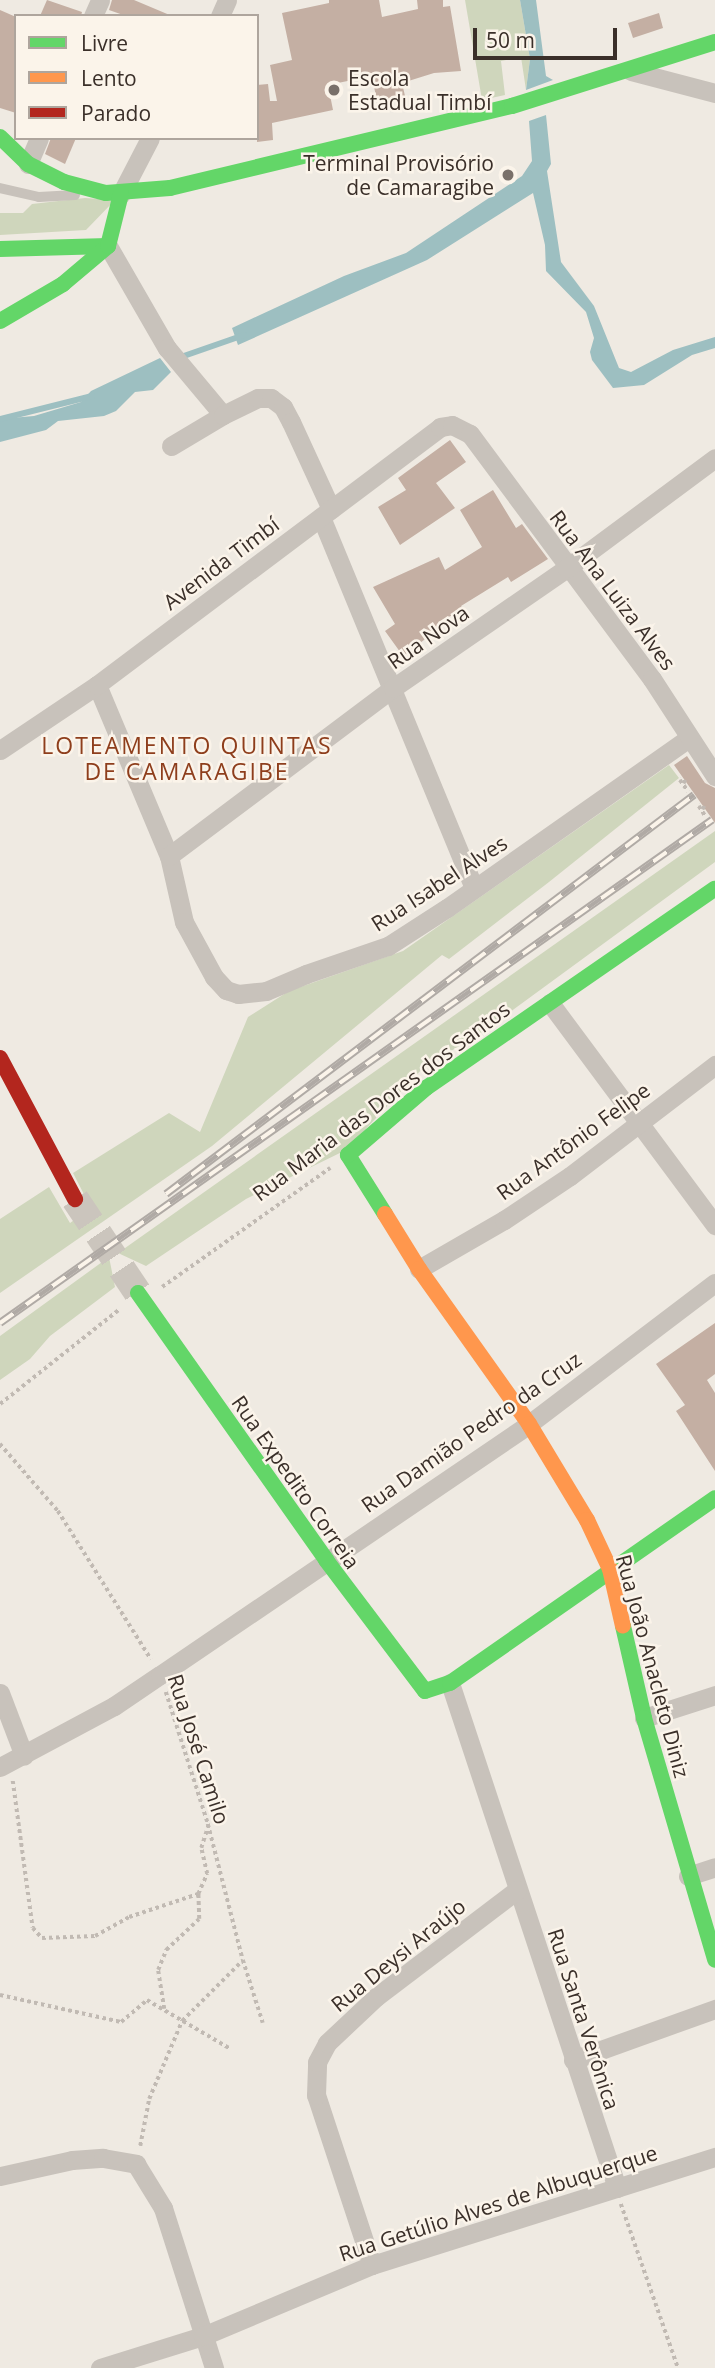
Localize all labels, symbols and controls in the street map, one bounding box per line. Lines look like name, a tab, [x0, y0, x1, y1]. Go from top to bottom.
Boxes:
legend	[14, 14, 259, 140]
scale bar	[477, 14, 620, 58]
text: 50 m	[486, 26, 535, 54]
text: Livre	[81, 29, 128, 57]
text: Lento	[81, 64, 137, 92]
place label: Escola Estadual Timbí	[348, 65, 491, 115]
marker: Escola Estadual Timbí	[326, 82, 342, 98]
text: Parado	[81, 99, 151, 127]
place label: Terminal Provisório de Camaragibe	[303, 150, 494, 200]
marker: Terminal Provisório de Camaragibe	[500, 167, 516, 183]
street label: Rua Ana Luiza Alves	[545, 505, 681, 675]
street label: Avenida Timbí	[158, 511, 284, 615]
street label: Rua Nova	[382, 600, 474, 674]
district label: LOTEAMENTO QUINTAS DE CAMARAGIBE	[44, 731, 330, 785]
street label: Rua Isabel Alves	[366, 830, 512, 936]
street label: Rua Maria das Dores dos Santos	[247, 996, 515, 1206]
street label: Rua Antônio Felipe	[491, 1077, 655, 1205]
street label: Rua Damião Pedro da Cruz	[356, 1346, 586, 1518]
street label: Rua Expedito Correia	[227, 1390, 365, 1574]
street label: Rua João Anacleto Diniz	[611, 1552, 695, 1780]
street label: Rua José Camilo	[163, 1671, 235, 1827]
street label: Rua Deysi Araújo	[326, 1893, 470, 2017]
street label: Rua Santa Verônica	[543, 1925, 625, 2113]
street label: Rua Getúlio Alves de Albuquerque	[336, 2139, 660, 2267]

